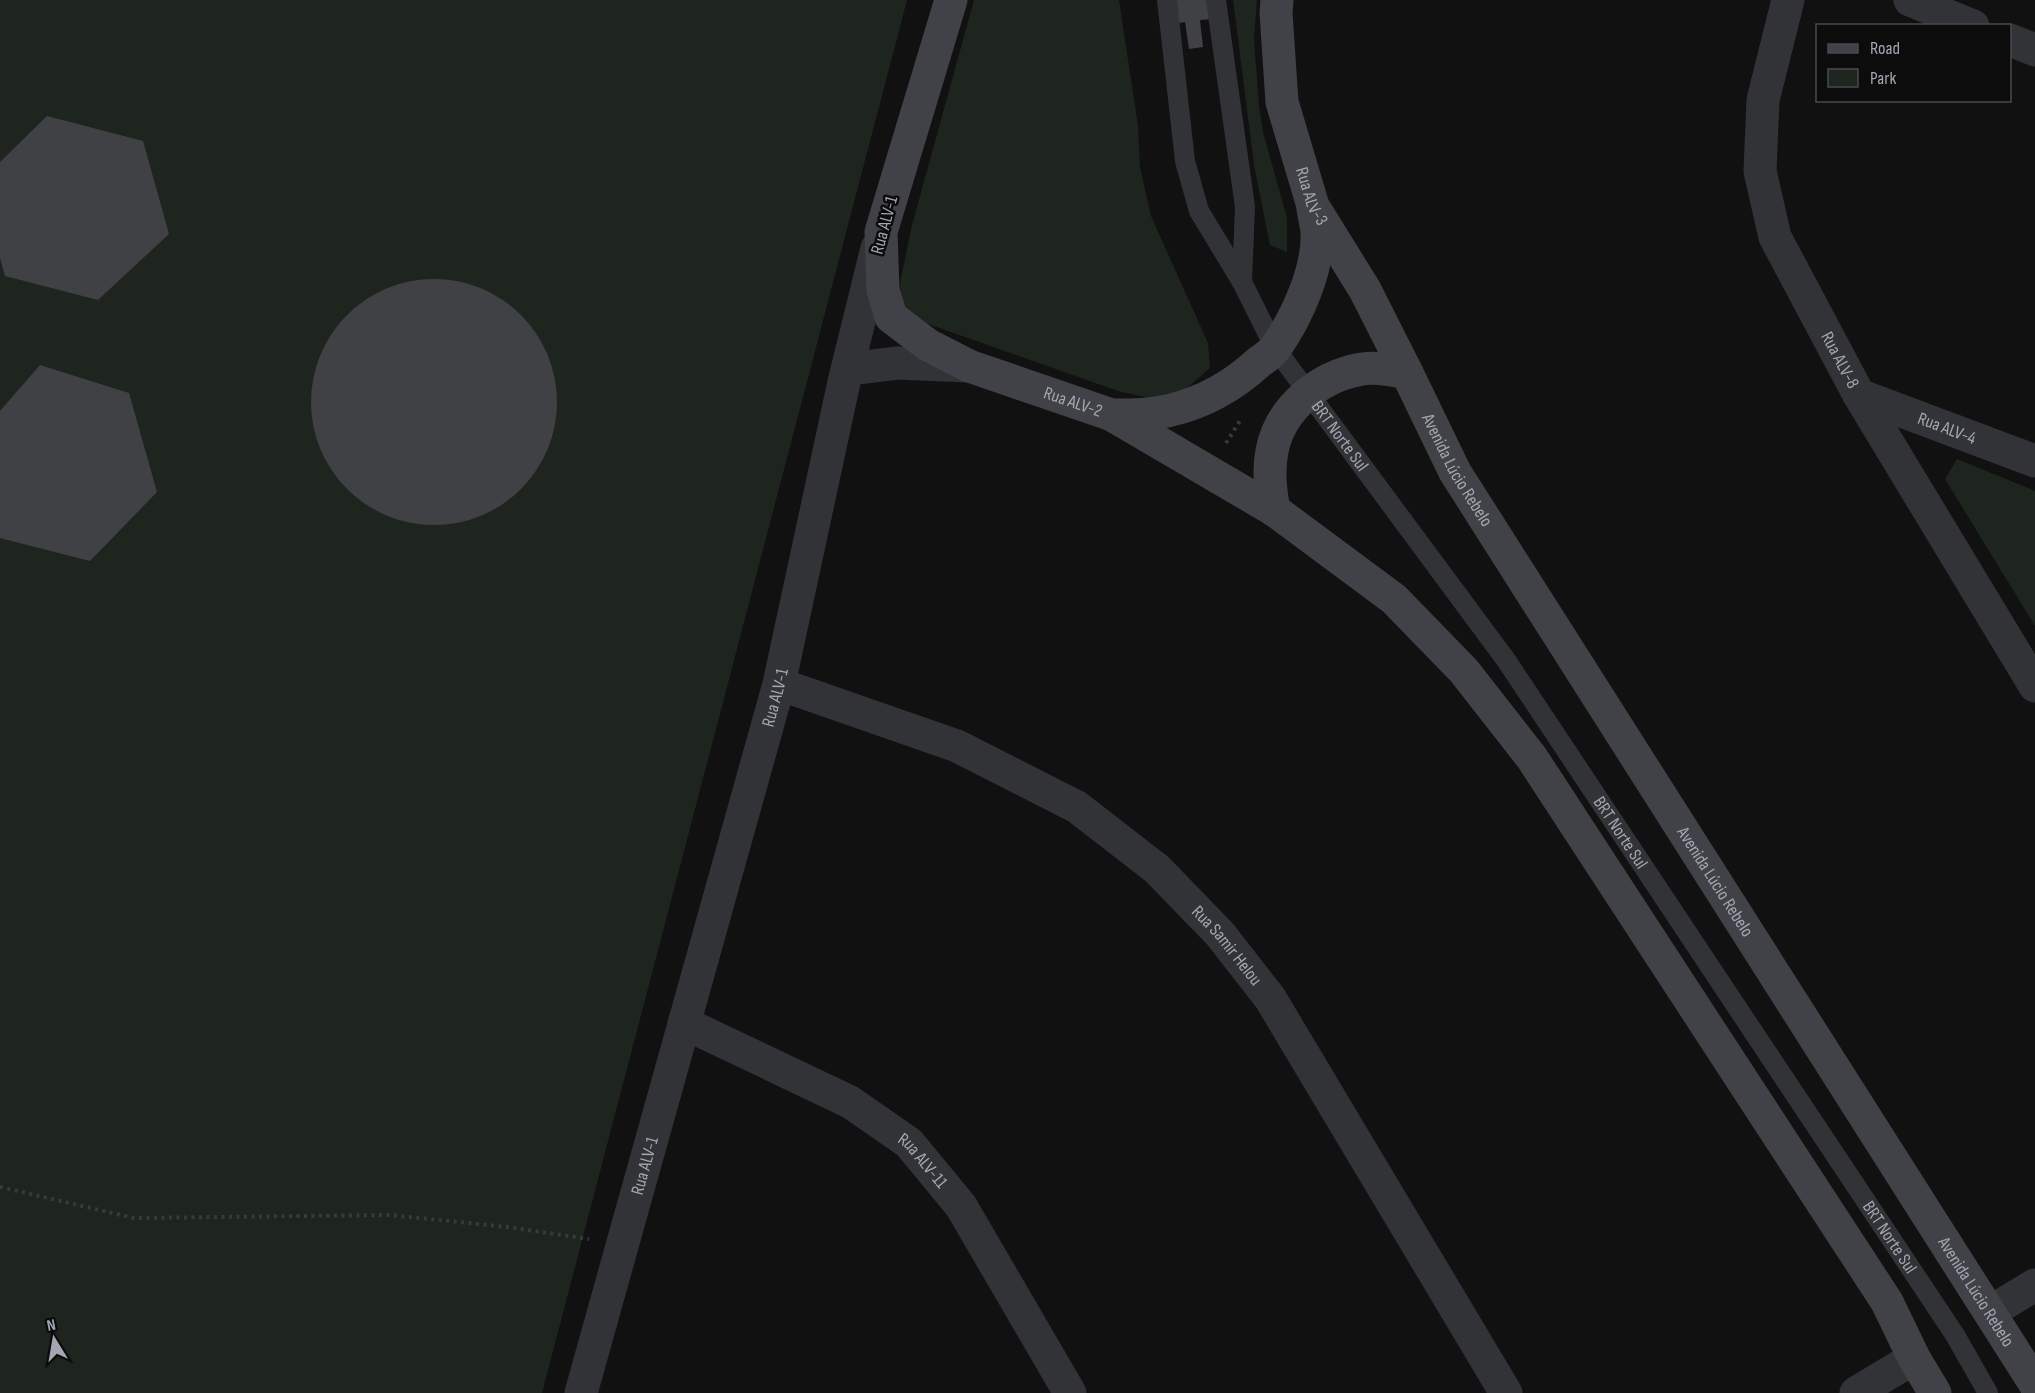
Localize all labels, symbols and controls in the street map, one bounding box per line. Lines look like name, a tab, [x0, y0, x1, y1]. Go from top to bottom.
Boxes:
legend	[1816, 24, 2011, 102]
text: Road	[1870, 38, 1900, 59]
text: Park	[1870, 68, 1896, 89]
street label: Rua ALV-3	[1291, 165, 1332, 229]
street label: Rua ALV-1	[867, 193, 903, 257]
street label: Rua ALV-8	[1816, 328, 1864, 392]
street label: Rua ALV-2	[1041, 382, 1105, 422]
street label: BRT Norte Sul	[1307, 397, 1373, 475]
street label: Rua ALV-4	[1915, 408, 1979, 449]
street label: Avenida Lúcio Rebelo	[1417, 409, 1497, 531]
street label: Rua ALV-1	[758, 666, 793, 729]
street label: BRT Norte Sul	[1589, 793, 1652, 873]
street label: Avenida Lúcio Rebelo	[1672, 822, 1758, 941]
street label: Rua Samir Helou	[1187, 901, 1266, 990]
street label: Rua ALV-11	[894, 1129, 952, 1193]
street label: Rua ALV-1	[627, 1134, 663, 1197]
street label: BRT Norte Sul	[1858, 1197, 1921, 1277]
street label: Avenida Lúcio Rebelo	[1933, 1232, 2019, 1351]
north arrow	[24, 1309, 84, 1369]
text: N	[45, 1316, 57, 1336]

